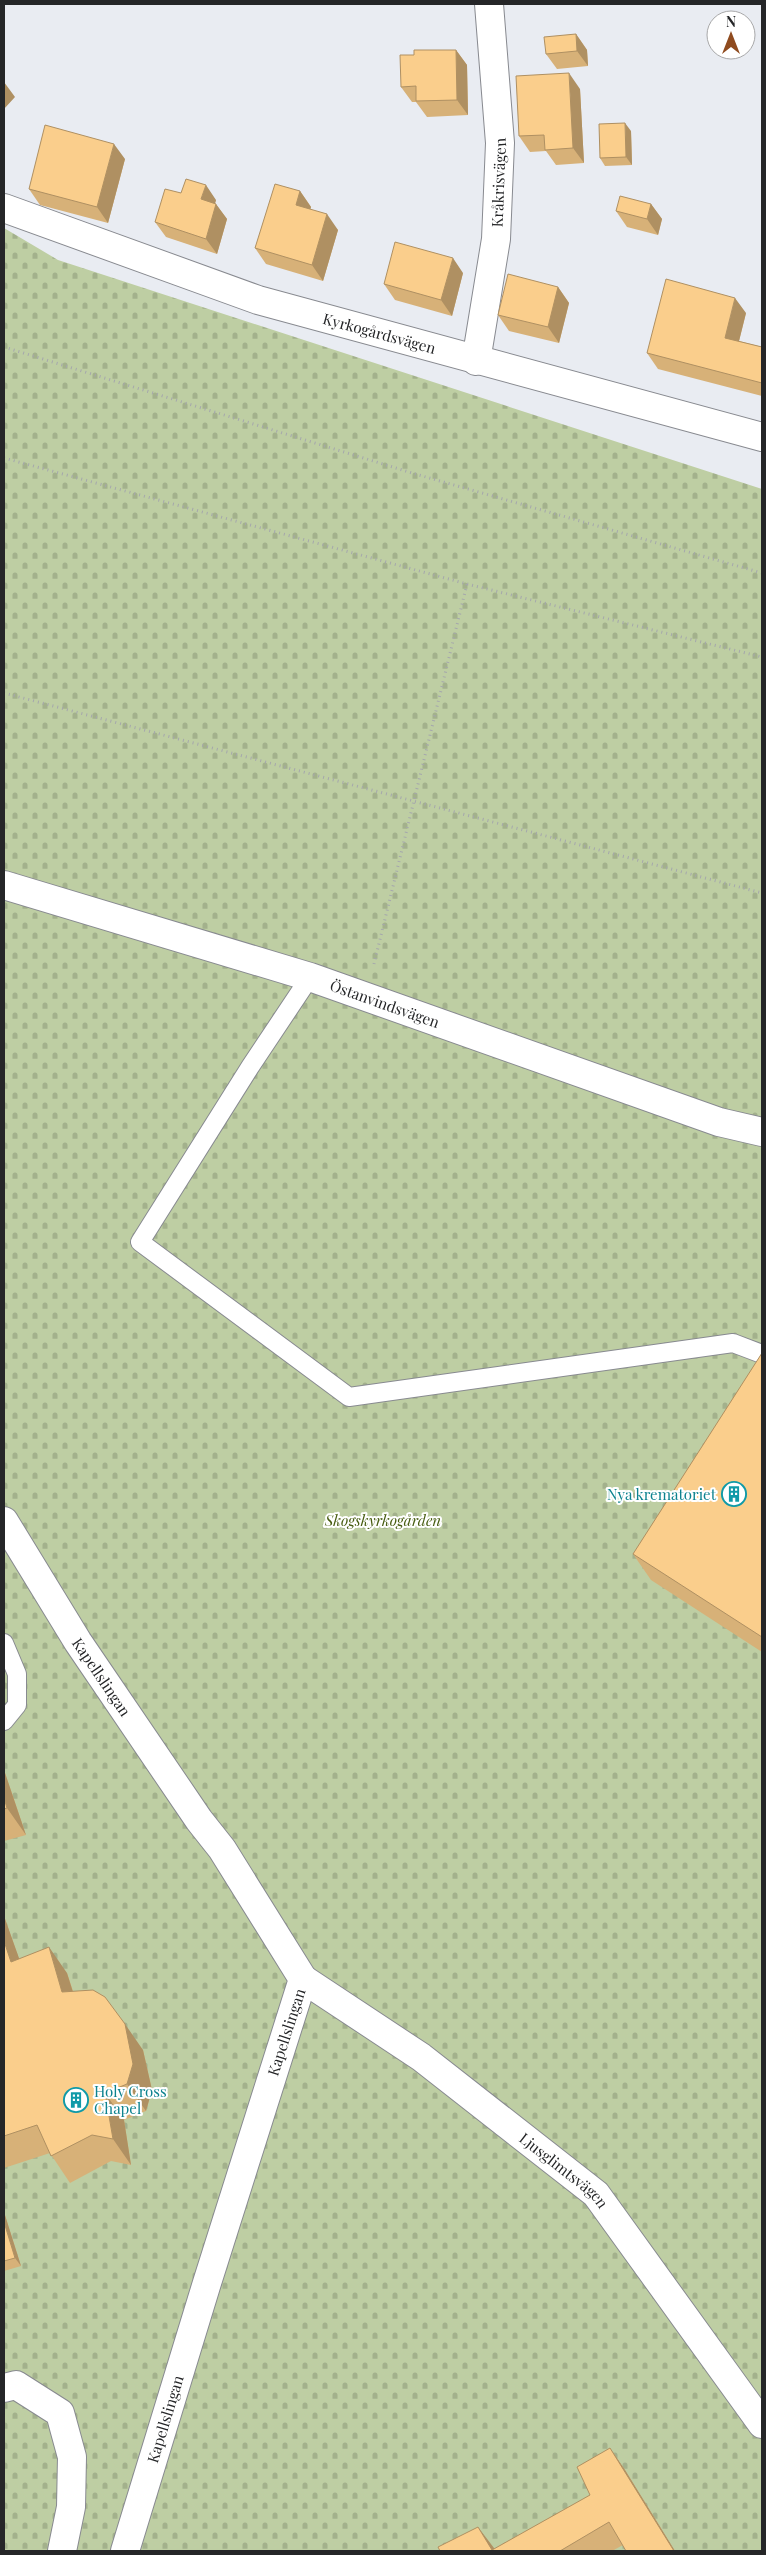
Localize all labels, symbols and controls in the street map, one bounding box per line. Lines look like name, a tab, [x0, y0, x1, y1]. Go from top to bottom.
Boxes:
north arrow	[706, 10, 756, 60]
text: N	[726, 12, 736, 31]
street label: Kråkrisvägen	[486, 137, 510, 228]
street label: Kyrkogårdsvägen	[321, 308, 438, 358]
street label: Östanvindsvägen	[328, 975, 442, 1032]
building icon: Nya krematoriet	[721, 1481, 747, 1507]
place label: Nya krematoriet	[607, 1484, 717, 1504]
park label: Skogskyrkogården	[324, 1510, 441, 1530]
street label: Kapellslingan	[68, 1634, 135, 1720]
street label: Kapellslingan	[262, 1986, 310, 2078]
place label: Holy Cross Chapel	[94, 2081, 167, 2118]
building icon: Holy Cross Chapel	[63, 2087, 89, 2113]
street label: Ljusglimtsvägen	[516, 2128, 613, 2212]
street label: Kapellslingan	[142, 2373, 188, 2465]

